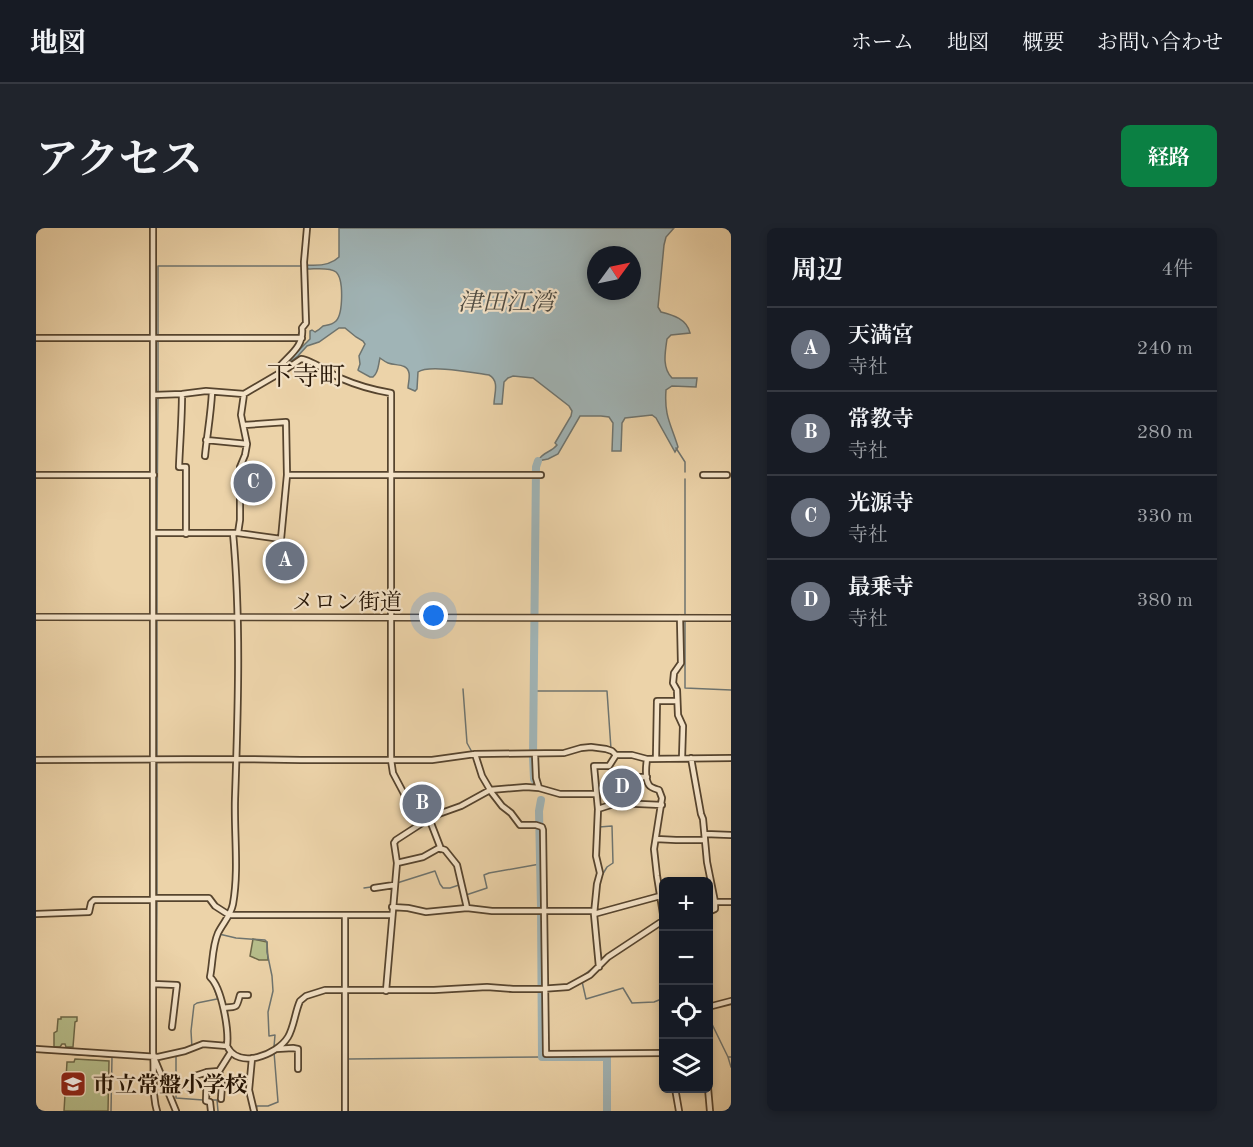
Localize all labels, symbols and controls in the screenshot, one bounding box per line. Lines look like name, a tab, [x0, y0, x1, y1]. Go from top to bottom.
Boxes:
text: 地図	[30, 31, 86, 59]
text: ホーム	[851, 33, 914, 54]
text: 地図	[947, 33, 989, 54]
text: 概要	[1022, 33, 1064, 54]
text: お問い合わせ	[1097, 33, 1223, 54]
button: 経路	[1121, 125, 1217, 187]
text: アクセス	[36, 141, 203, 183]
north arrow	[587, 246, 641, 300]
text: 周辺	[791, 258, 843, 284]
text: 4件	[1161, 260, 1193, 280]
water label: 津田江湾	[458, 290, 558, 316]
text: 天満宮	[848, 325, 914, 347]
text: A	[803, 339, 818, 359]
text: 240 m	[1137, 339, 1193, 359]
text: 寺社	[848, 358, 888, 378]
district label: 下寺町	[267, 363, 345, 391]
text: 常教寺	[848, 409, 914, 431]
text: B	[803, 423, 818, 443]
text: 280 m	[1137, 423, 1193, 443]
text: 寺社	[848, 442, 888, 462]
pin: C	[234, 460, 272, 506]
text: 光源寺	[848, 493, 914, 515]
text: C	[804, 507, 817, 527]
text: 330 m	[1137, 507, 1193, 527]
text: 寺社	[848, 526, 888, 546]
pin: A	[266, 538, 304, 584]
text: 最乗寺	[848, 577, 914, 599]
street label: メロン街道	[292, 590, 402, 614]
text: D	[803, 591, 818, 611]
text: 380 m	[1137, 591, 1193, 611]
your location	[419, 601, 448, 630]
text: 寺社	[848, 610, 888, 630]
pin: D	[602, 766, 642, 810]
pin: B	[402, 782, 442, 826]
map controls	[659, 877, 713, 1093]
button: +	[659, 877, 713, 931]
button: −	[659, 931, 713, 985]
button: locate	[659, 985, 713, 1039]
button: layers	[659, 1039, 713, 1093]
school or university icon: 市立常盤小学校	[58, 1069, 88, 1099]
place label: 市立常盤小学校	[93, 1073, 247, 1097]

